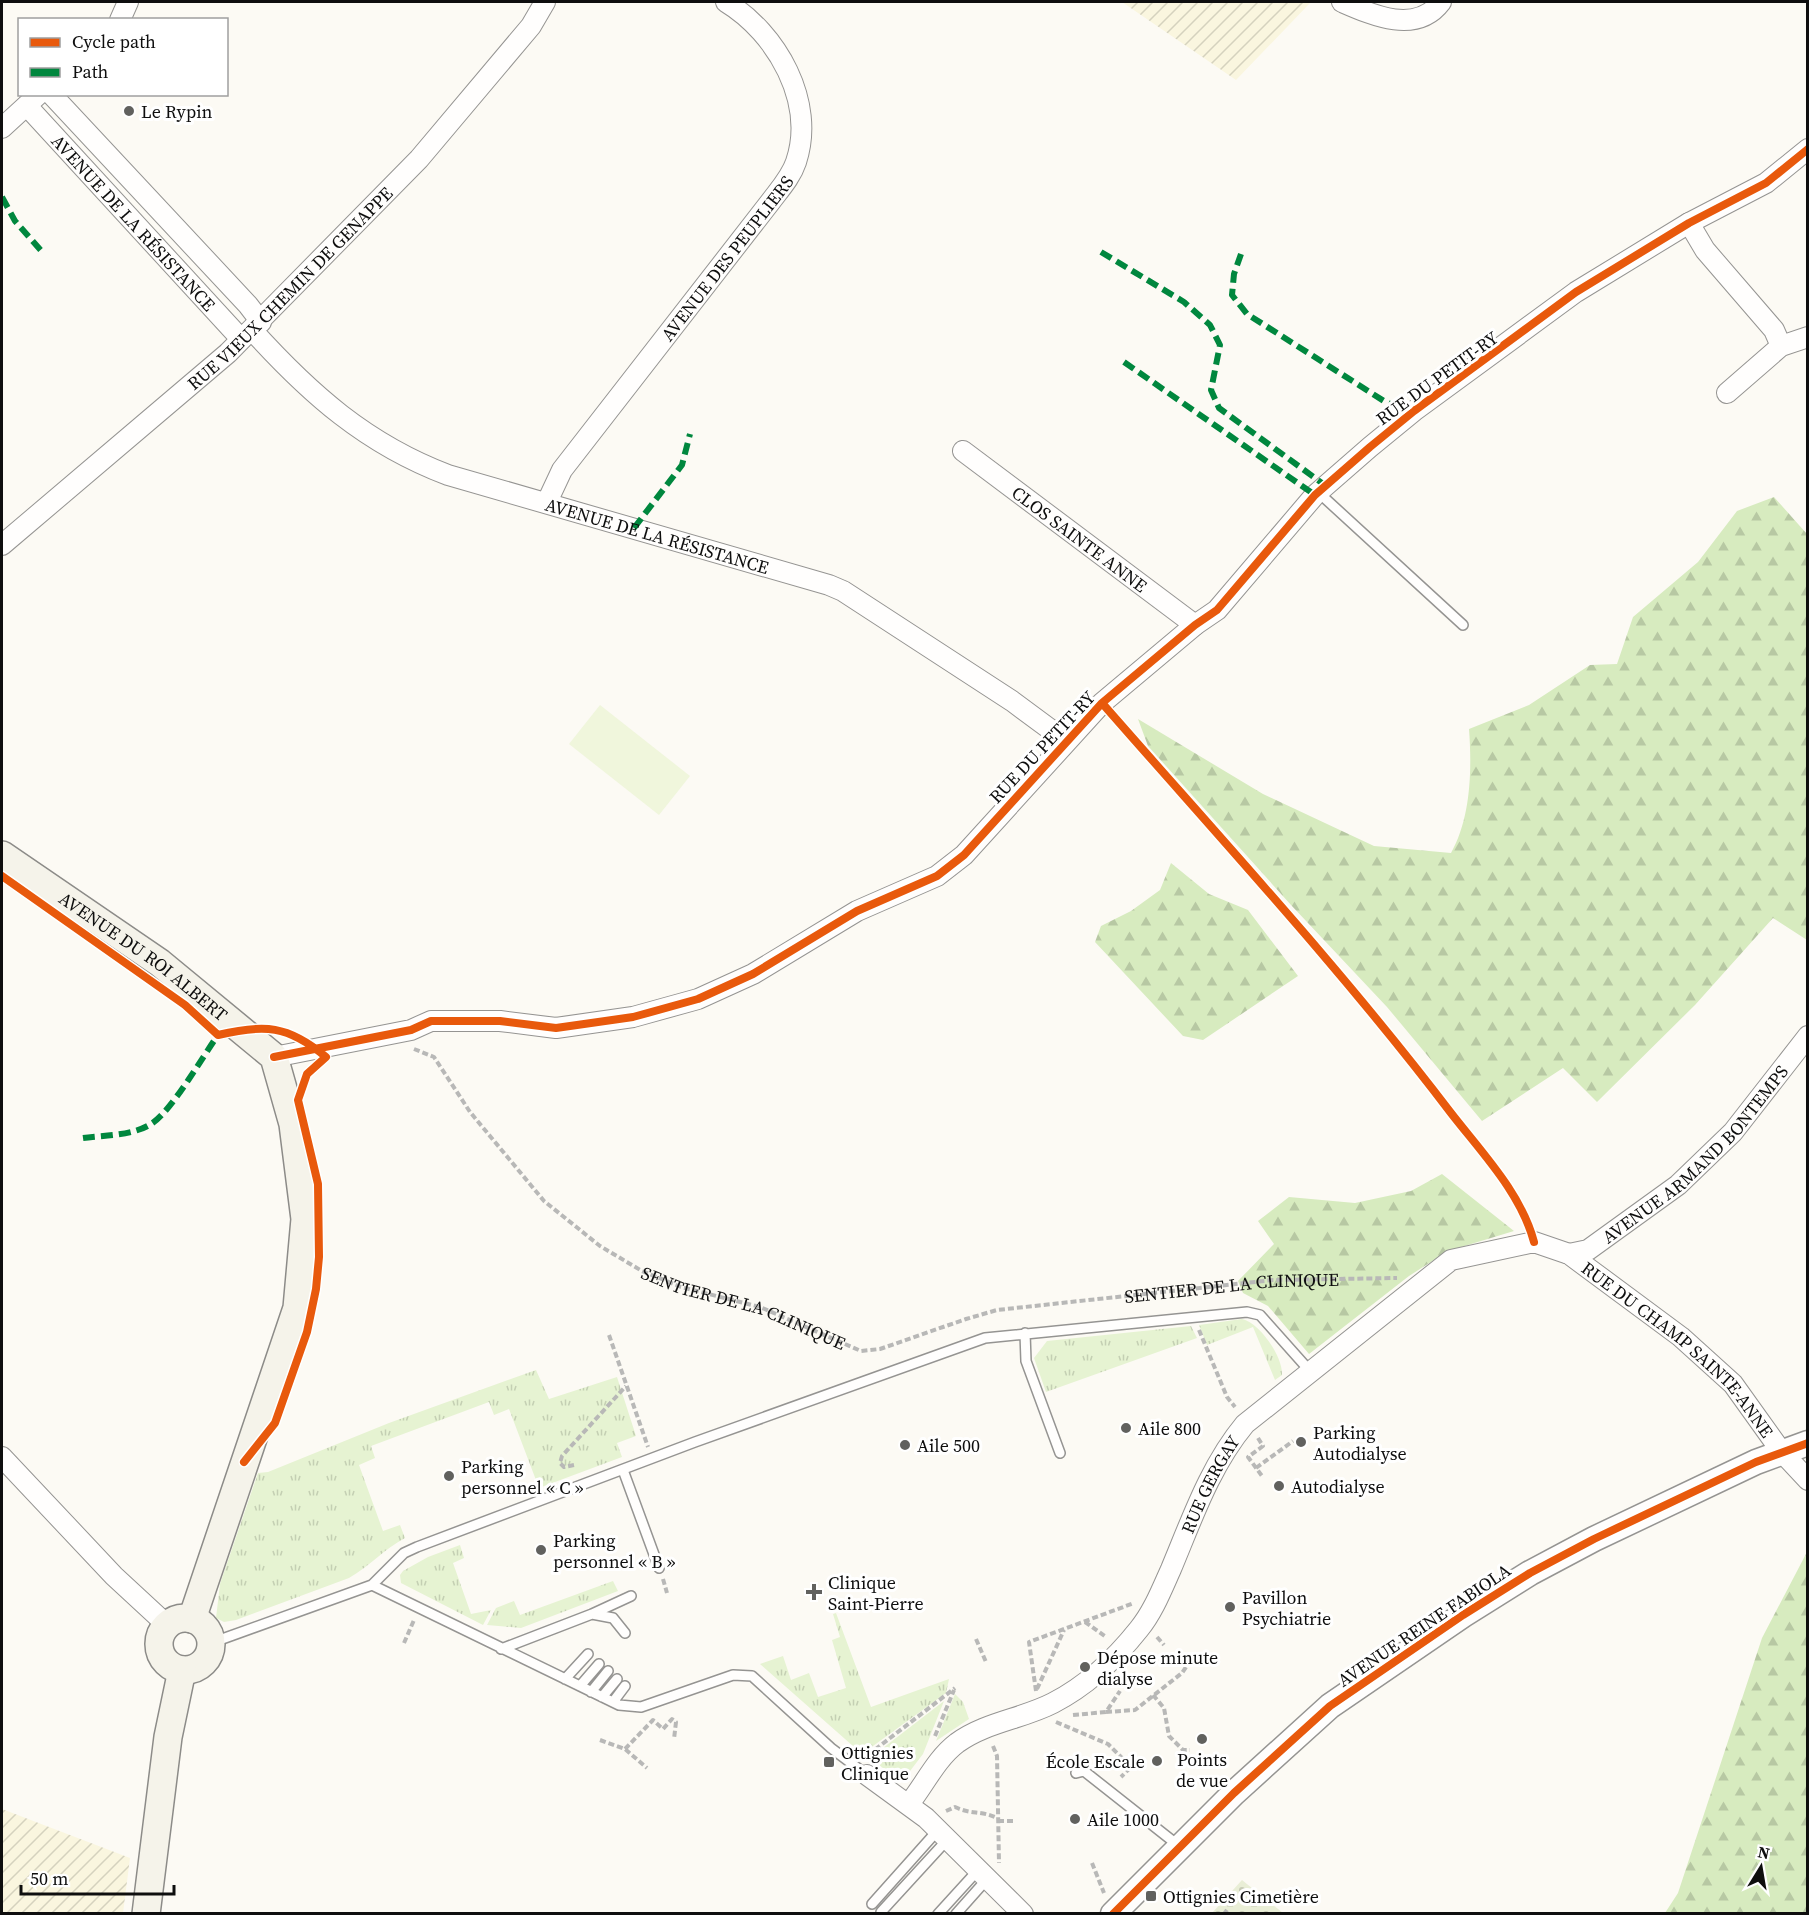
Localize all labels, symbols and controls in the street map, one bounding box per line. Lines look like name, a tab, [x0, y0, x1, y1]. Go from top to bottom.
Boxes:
legend	[18, 18, 228, 96]
text: Cycle path	[72, 29, 156, 54]
text: Path	[72, 59, 109, 84]
place label: Le Rypin	[141, 99, 213, 124]
marker: Le Rypin	[122, 104, 136, 118]
street label: AVENUE DE LA RÉSISTANCE	[46, 129, 222, 316]
street label: AVENUE DES PEUPLIERS	[655, 170, 799, 346]
street label: RUE VIEUX CHEMIN DE GENAPPE	[181, 181, 398, 395]
street label: RUE DU PETIT-RY	[1371, 325, 1504, 431]
street label: CLOS SAINTE ANNE	[1007, 480, 1153, 598]
street label: AVENUE DE LA RÉSISTANCE	[542, 491, 772, 580]
street label: RUE DU PETIT-RY	[983, 685, 1101, 809]
street label: AVENUE DU ROI ALBERT	[54, 885, 233, 1027]
street label: AVENUE ARMAND BONTEMPS	[1597, 1060, 1793, 1249]
street label: RUE DU CHAMP SAINTE-ANNE	[1577, 1255, 1780, 1442]
street label: SENTIER DE LA CLINIQUE	[638, 1260, 850, 1355]
street label: SENTIER DE LA CLINIQUE	[1123, 1266, 1339, 1309]
place label: Aile 800	[1138, 1416, 1201, 1441]
place label: Parking Autodialyse	[1313, 1420, 1407, 1466]
marker: Aile 800	[1119, 1421, 1133, 1435]
street label: RUE GERGAY	[1175, 1430, 1245, 1537]
place label: Aile 500	[917, 1433, 980, 1458]
marker: Parking Autodialyse	[1294, 1435, 1308, 1449]
marker: Aile 500	[898, 1438, 912, 1452]
place label: Parking personnel « C »	[461, 1454, 584, 1500]
marker: Parking personnel « C »	[442, 1469, 456, 1483]
place label: Autodialyse	[1291, 1474, 1385, 1499]
marker: Autodialyse	[1272, 1479, 1286, 1493]
place label: Parking personnel « B »	[553, 1528, 676, 1574]
marker: Parking personnel « B »	[534, 1543, 548, 1557]
street label: AVENUE REINE FABIOLA	[1332, 1558, 1516, 1692]
place label: Clinique Saint-Pierre	[828, 1570, 924, 1616]
marker: Clinique Saint-Pierre	[805, 1583, 823, 1601]
place label: Pavillon Psychiatrie	[1242, 1585, 1331, 1631]
marker: Pavillon Psychiatrie	[1223, 1600, 1237, 1614]
place label: Dépose minute dialyse	[1097, 1645, 1218, 1691]
marker: Dépose minute dialyse	[1078, 1660, 1092, 1674]
marker: Points de vue	[1195, 1732, 1209, 1746]
place label: Ottignies Clinique	[841, 1740, 914, 1786]
place label: Points de vue	[1176, 1747, 1228, 1793]
place label: École Escale	[1046, 1749, 1145, 1774]
marker: École Escale	[1150, 1754, 1164, 1768]
marker: Ottignies Clinique	[822, 1755, 836, 1769]
place label: Aile 1000	[1087, 1807, 1159, 1832]
marker: Aile 1000	[1068, 1812, 1082, 1826]
north arrow	[1731, 1837, 1791, 1897]
text: N	[1756, 1840, 1772, 1864]
scale bar	[21, 1858, 174, 1896]
text: 50 m	[30, 1866, 68, 1891]
place label: Ottignies Cimetière	[1163, 1884, 1319, 1909]
marker: Ottignies Cimetière	[1144, 1889, 1158, 1903]

